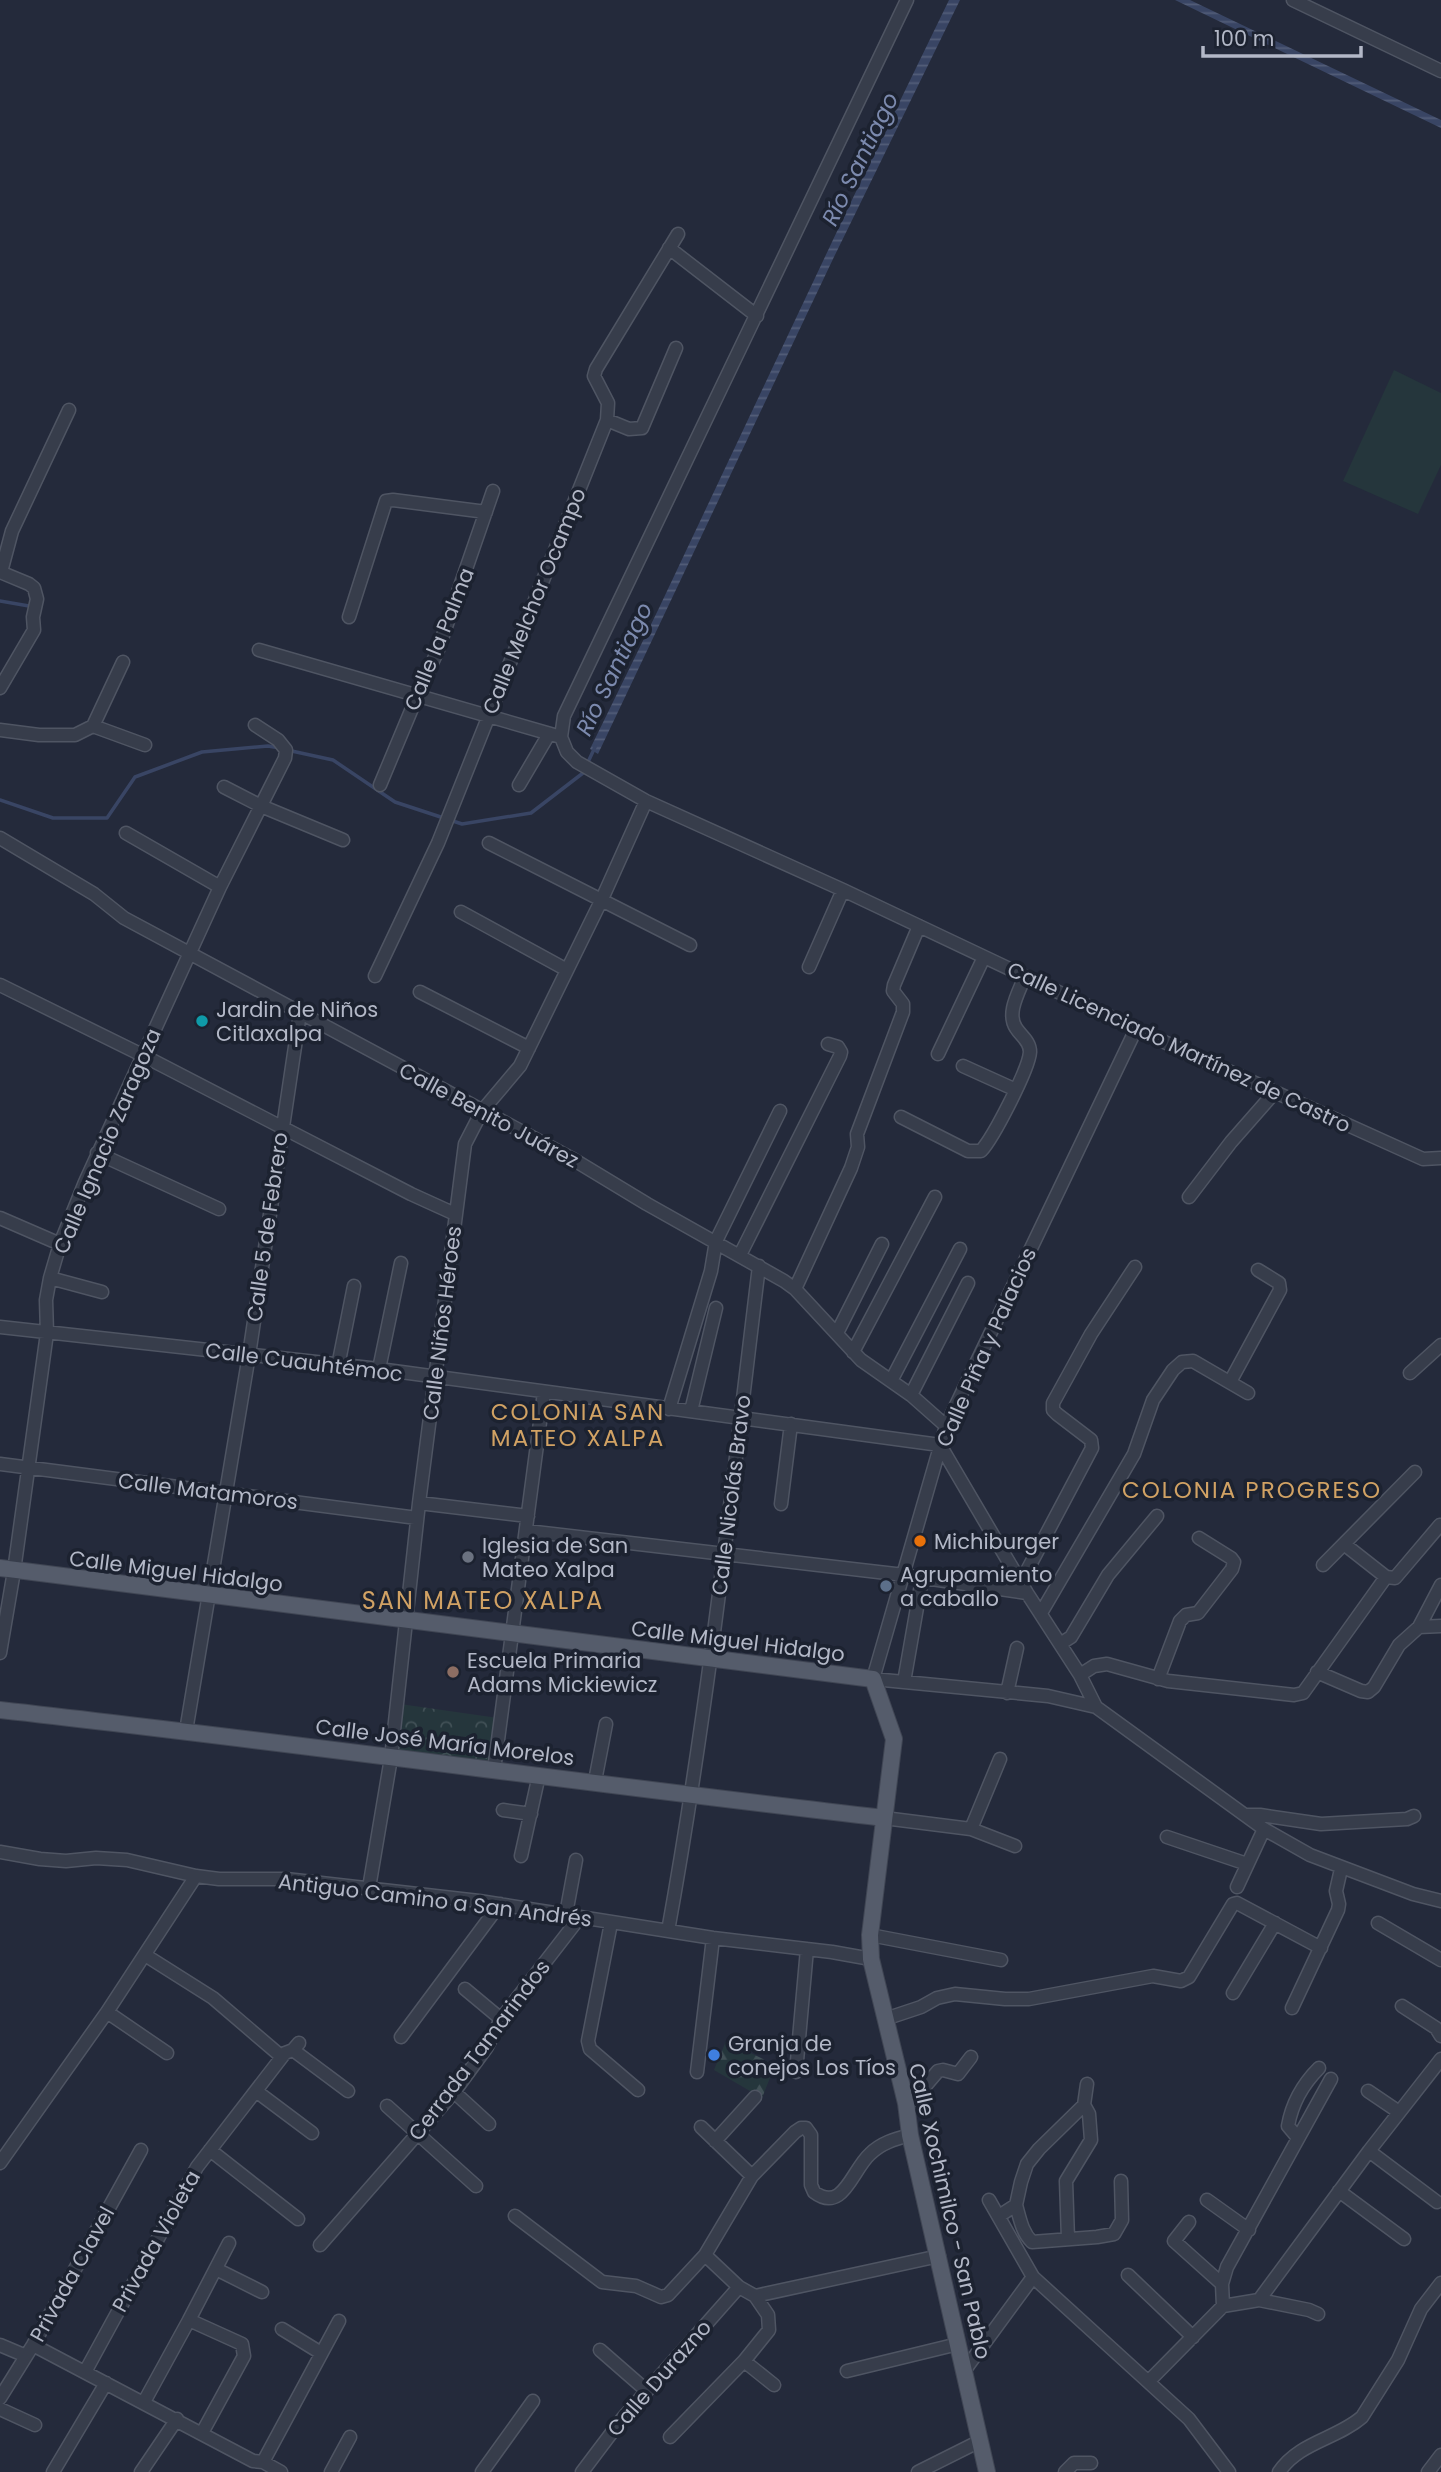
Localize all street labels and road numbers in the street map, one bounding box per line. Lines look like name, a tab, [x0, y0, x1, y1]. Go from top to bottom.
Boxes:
street label: Calle Melchor Ocampo	[475, 484, 593, 718]
street label: Calle la Palma	[397, 563, 481, 715]
street label: Calle Licenciado Martínez de Castro	[1003, 954, 1355, 1140]
street label: Calle Ignacio Zaragoza	[46, 1024, 168, 1258]
street label: Calle Benito Juárez	[394, 1055, 584, 1175]
street label: Calle 5 de Febrero	[239, 1130, 295, 1324]
street label: Calle Niños Héroes	[416, 1224, 468, 1422]
street label: Calle Piña y Palacios	[929, 1243, 1043, 1451]
street label: Calle Cuauhtémoc	[204, 1336, 404, 1388]
street label: Calle Nicolás Bravo	[704, 1393, 758, 1597]
street label: Calle Matamoros	[117, 1466, 299, 1516]
street label: Calle Miguel Hidalgo	[68, 1544, 284, 1598]
street label: Calle Miguel Hidalgo	[630, 1614, 846, 1668]
street label: Calle José María Morelos	[314, 1712, 576, 1772]
street label: Antiguo Camino a San Andrés	[277, 1866, 593, 1934]
street label: Cerrada Tamarindos	[401, 1954, 557, 2146]
street label: Calle Xochimilco - San Pablo	[902, 2060, 998, 2362]
street label: Privada Violeta	[105, 2165, 207, 2317]
street label: Privada Clavel	[23, 2201, 121, 2347]
street label: Calle Durazno	[600, 2313, 718, 2443]

